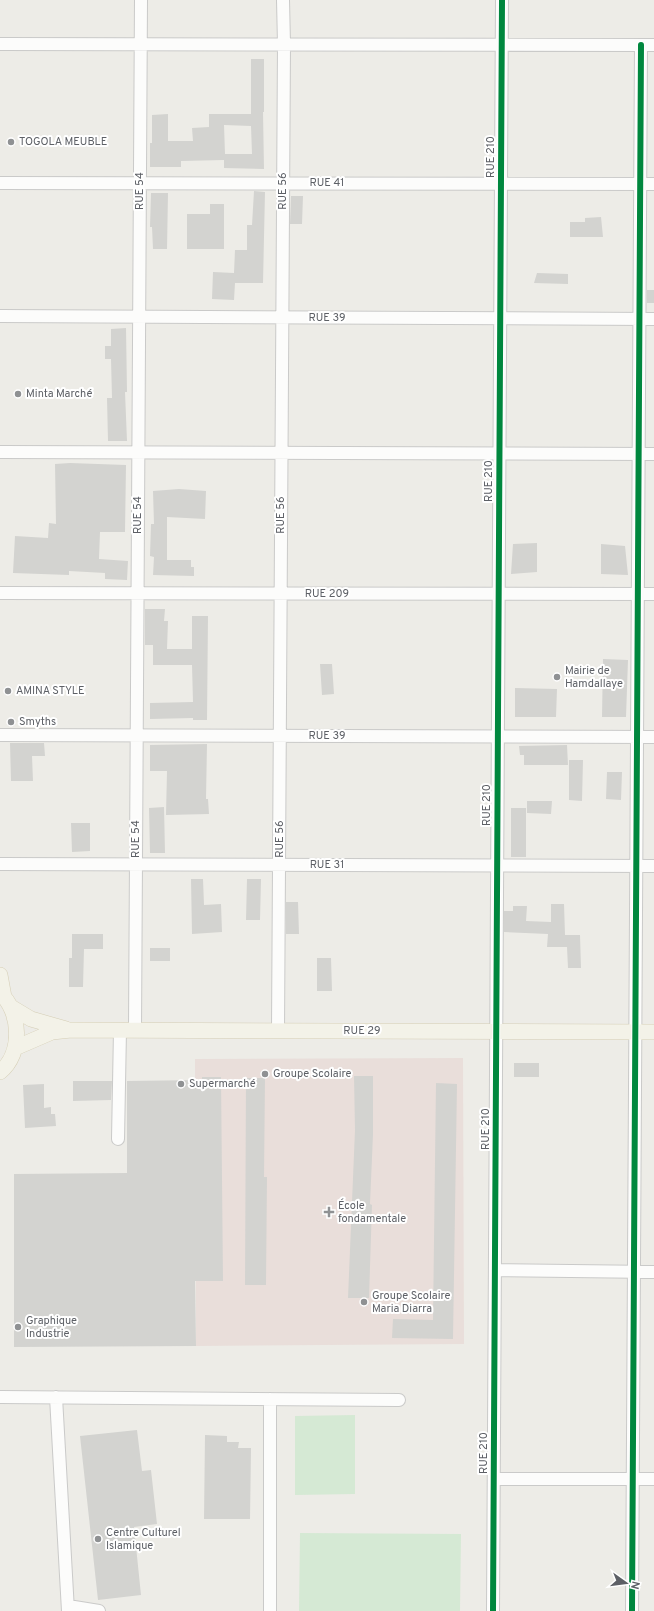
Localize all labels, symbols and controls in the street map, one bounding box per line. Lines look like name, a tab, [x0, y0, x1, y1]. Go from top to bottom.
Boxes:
place label: TOGOLA MEUBLE	[19, 135, 107, 149]
street label: RUE 210	[484, 136, 498, 178]
marker: TOGOLA MEUBLE	[6, 137, 16, 147]
street label: RUE 54	[133, 172, 147, 210]
street label: RUE 56	[276, 172, 290, 210]
street label: RUE 41	[310, 176, 344, 190]
street label: RUE 39	[309, 311, 345, 325]
place label: Minta Marché	[26, 387, 92, 401]
marker: Minta Marché	[13, 389, 23, 399]
street label: RUE 210	[482, 460, 496, 502]
street label: RUE 54	[131, 496, 145, 534]
street label: RUE 56	[274, 496, 288, 534]
street label: RUE 209	[305, 587, 349, 601]
place label: Mairie de Hamdallaye	[565, 664, 623, 691]
marker: Mairie de Hamdallaye	[552, 672, 562, 682]
place label: AMINA STYLE	[16, 684, 85, 698]
marker: AMINA STYLE	[3, 686, 13, 696]
place label: Smyths	[19, 715, 56, 729]
marker: Smyths	[6, 717, 16, 727]
street label: RUE 39	[309, 729, 345, 743]
street label: RUE 210	[480, 784, 494, 826]
street label: RUE 54	[129, 820, 143, 858]
street label: RUE 56	[273, 820, 287, 858]
street label: RUE 31	[310, 858, 344, 872]
street label: RUE 29	[343, 1024, 381, 1038]
place label: Groupe Scolaire	[273, 1067, 351, 1081]
marker: Groupe Scolaire	[260, 1069, 270, 1079]
place label: Supermarché	[189, 1077, 256, 1091]
marker: Supermarché	[176, 1079, 186, 1089]
street label: RUE 210	[479, 1108, 493, 1150]
place label: École fondamentale	[338, 1198, 406, 1226]
marker: École fondamentale	[323, 1206, 335, 1218]
place label: Groupe Scolaire Maria Diarra	[372, 1289, 450, 1316]
marker: Groupe Scolaire Maria Diarra	[359, 1297, 369, 1307]
place label: Graphique Industrie	[26, 1314, 77, 1341]
marker: Graphique Industrie	[13, 1322, 23, 1332]
street label: RUE 210	[477, 1432, 491, 1474]
place label: Centre Culturel Islamique	[106, 1526, 181, 1553]
marker: Centre Culturel Islamique	[93, 1534, 103, 1544]
north arrow	[606, 1563, 646, 1603]
text: N	[627, 1580, 642, 1591]

